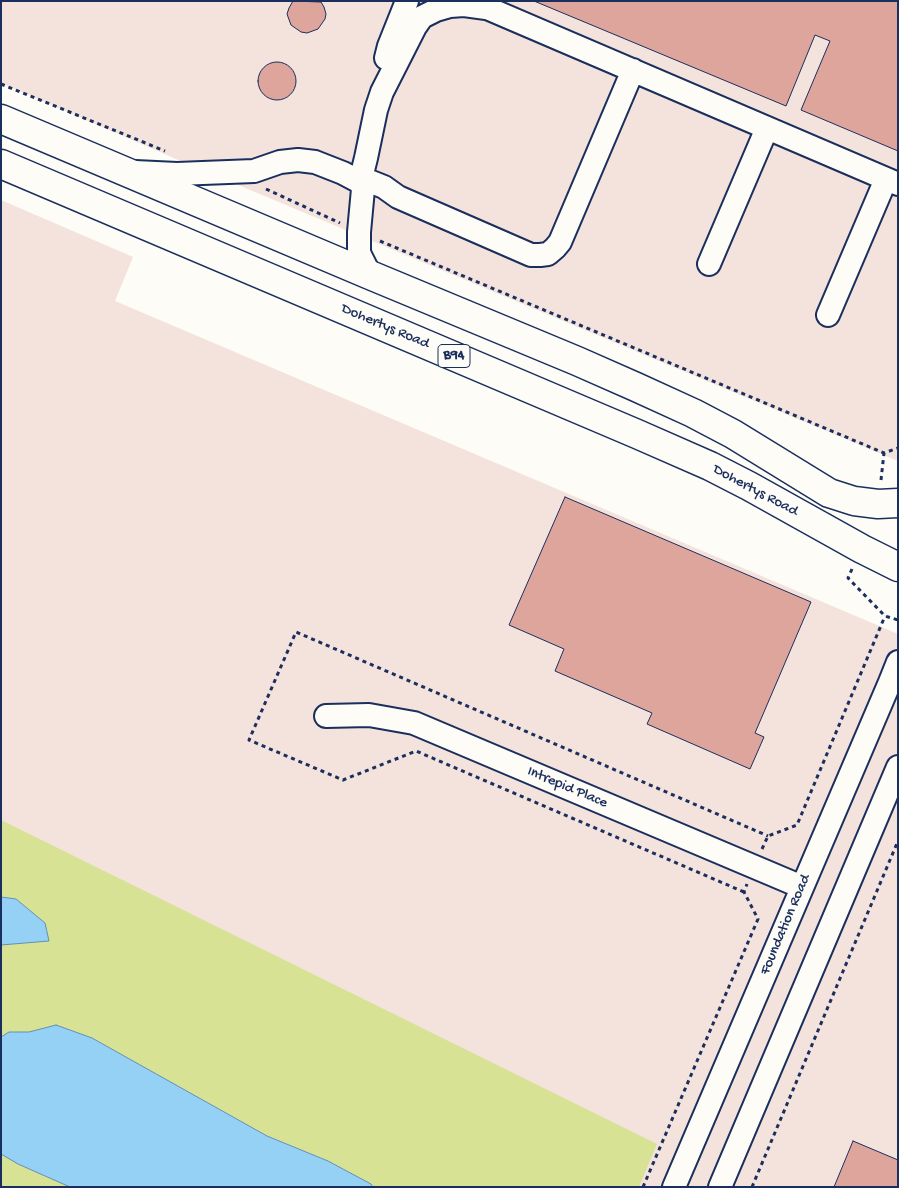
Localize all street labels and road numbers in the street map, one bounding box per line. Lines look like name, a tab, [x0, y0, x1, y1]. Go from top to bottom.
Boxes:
street label: Dohertys Road	[338, 300, 432, 354]
road number: B94	[438, 344, 470, 368]
street label: Dohertys Road	[709, 461, 801, 521]
street label: Intrepid Place	[524, 763, 610, 813]
street label: Foundation Road	[757, 872, 815, 978]

